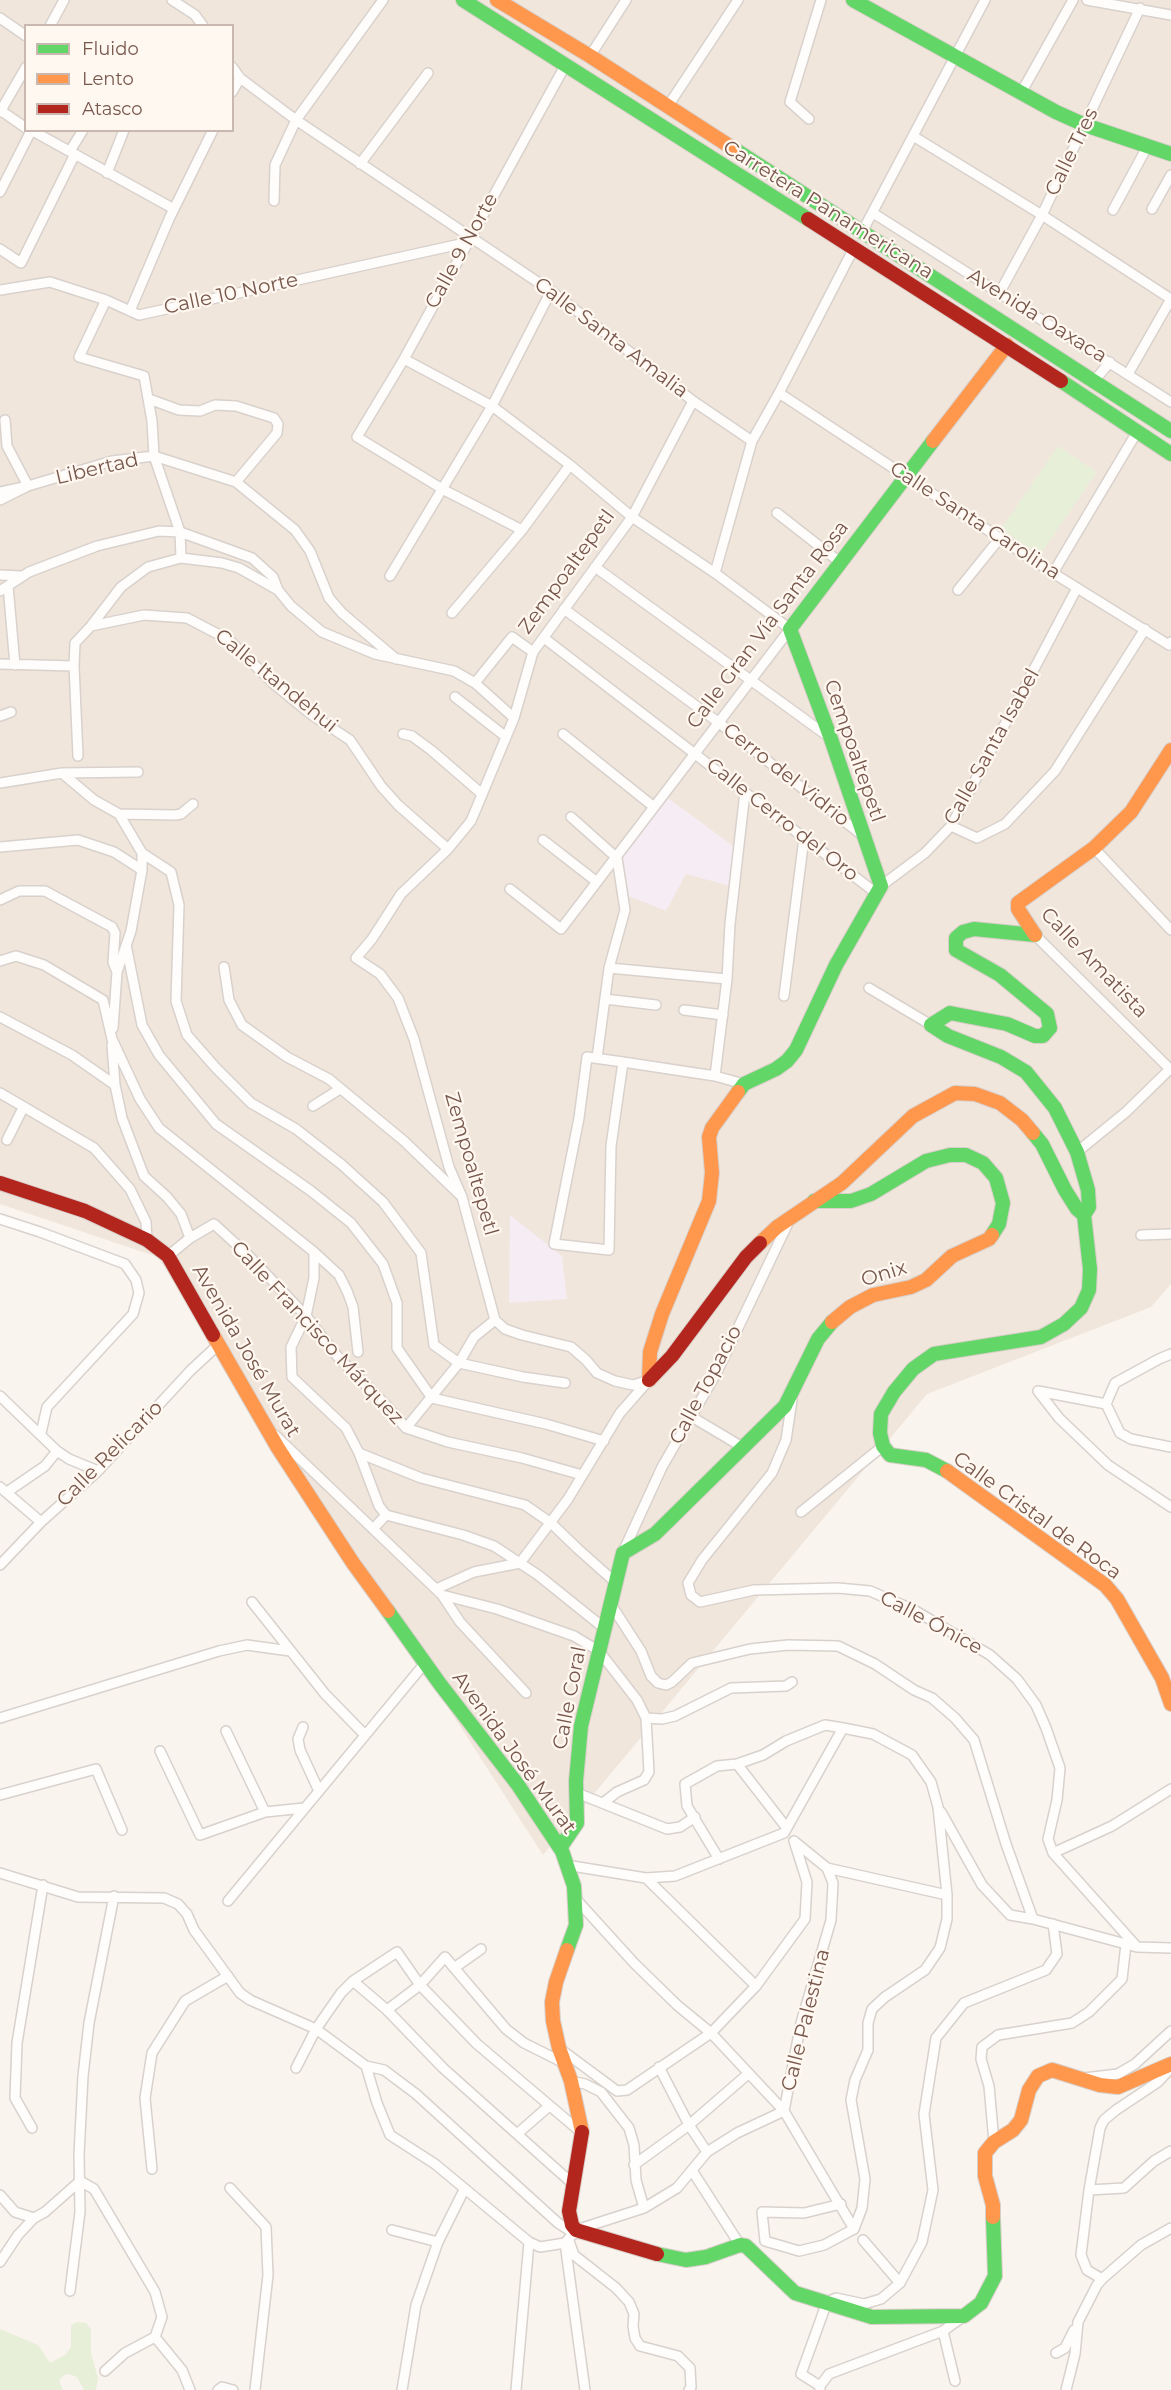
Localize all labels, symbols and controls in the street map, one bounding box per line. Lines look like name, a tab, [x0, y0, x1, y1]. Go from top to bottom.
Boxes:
legend	[24, 24, 234, 132]
text: Fluido	[82, 38, 139, 60]
text: Lento	[82, 68, 134, 90]
text: Atasco	[82, 98, 142, 120]
street label: Calle Tres	[1040, 104, 1104, 200]
street label: Carretera Panamericana	[718, 135, 938, 285]
street label: Calle 9 Norte	[420, 189, 504, 313]
street label: Avenida Oaxaca	[963, 263, 1111, 369]
street label: Calle 10 Norte	[162, 268, 300, 320]
street label: Calle Santa Amalia	[529, 272, 693, 404]
street label: Libertad	[53, 448, 141, 490]
street label: Calle Santa Carolina	[885, 457, 1065, 585]
street label: Zempoaltepetl	[514, 505, 620, 639]
street label: Calle Gran Vía Santa Rosa	[682, 516, 854, 734]
street label: Calle Itandehui	[210, 624, 342, 738]
street label: Calle Santa Isabel	[939, 665, 1045, 829]
street label: Cempoaltepetl	[818, 677, 890, 825]
street label: Cerro del Vidrio	[718, 718, 854, 832]
street label: Calle Cerro del Oro	[701, 753, 863, 887]
street label: Calle Amatista	[1035, 903, 1153, 1023]
street label: Zempoaltepetl	[439, 1090, 503, 1238]
street label: Calle Francisco Márquez	[226, 1236, 408, 1430]
street label: Onix	[858, 1256, 910, 1292]
street label: Avenida José Murat	[187, 1260, 305, 1442]
street label: Calle Topacio	[665, 1321, 747, 1449]
street label: Calle Relicario	[52, 1396, 168, 1512]
street label: Calle Cristal de Roca	[948, 1447, 1126, 1585]
street label: Calle Ónice	[876, 1586, 986, 1660]
street label: Calle Coral	[548, 1644, 592, 1752]
street label: Avenida José Murat	[447, 1667, 581, 1839]
street label: Calle Palestina	[777, 1946, 835, 2094]

